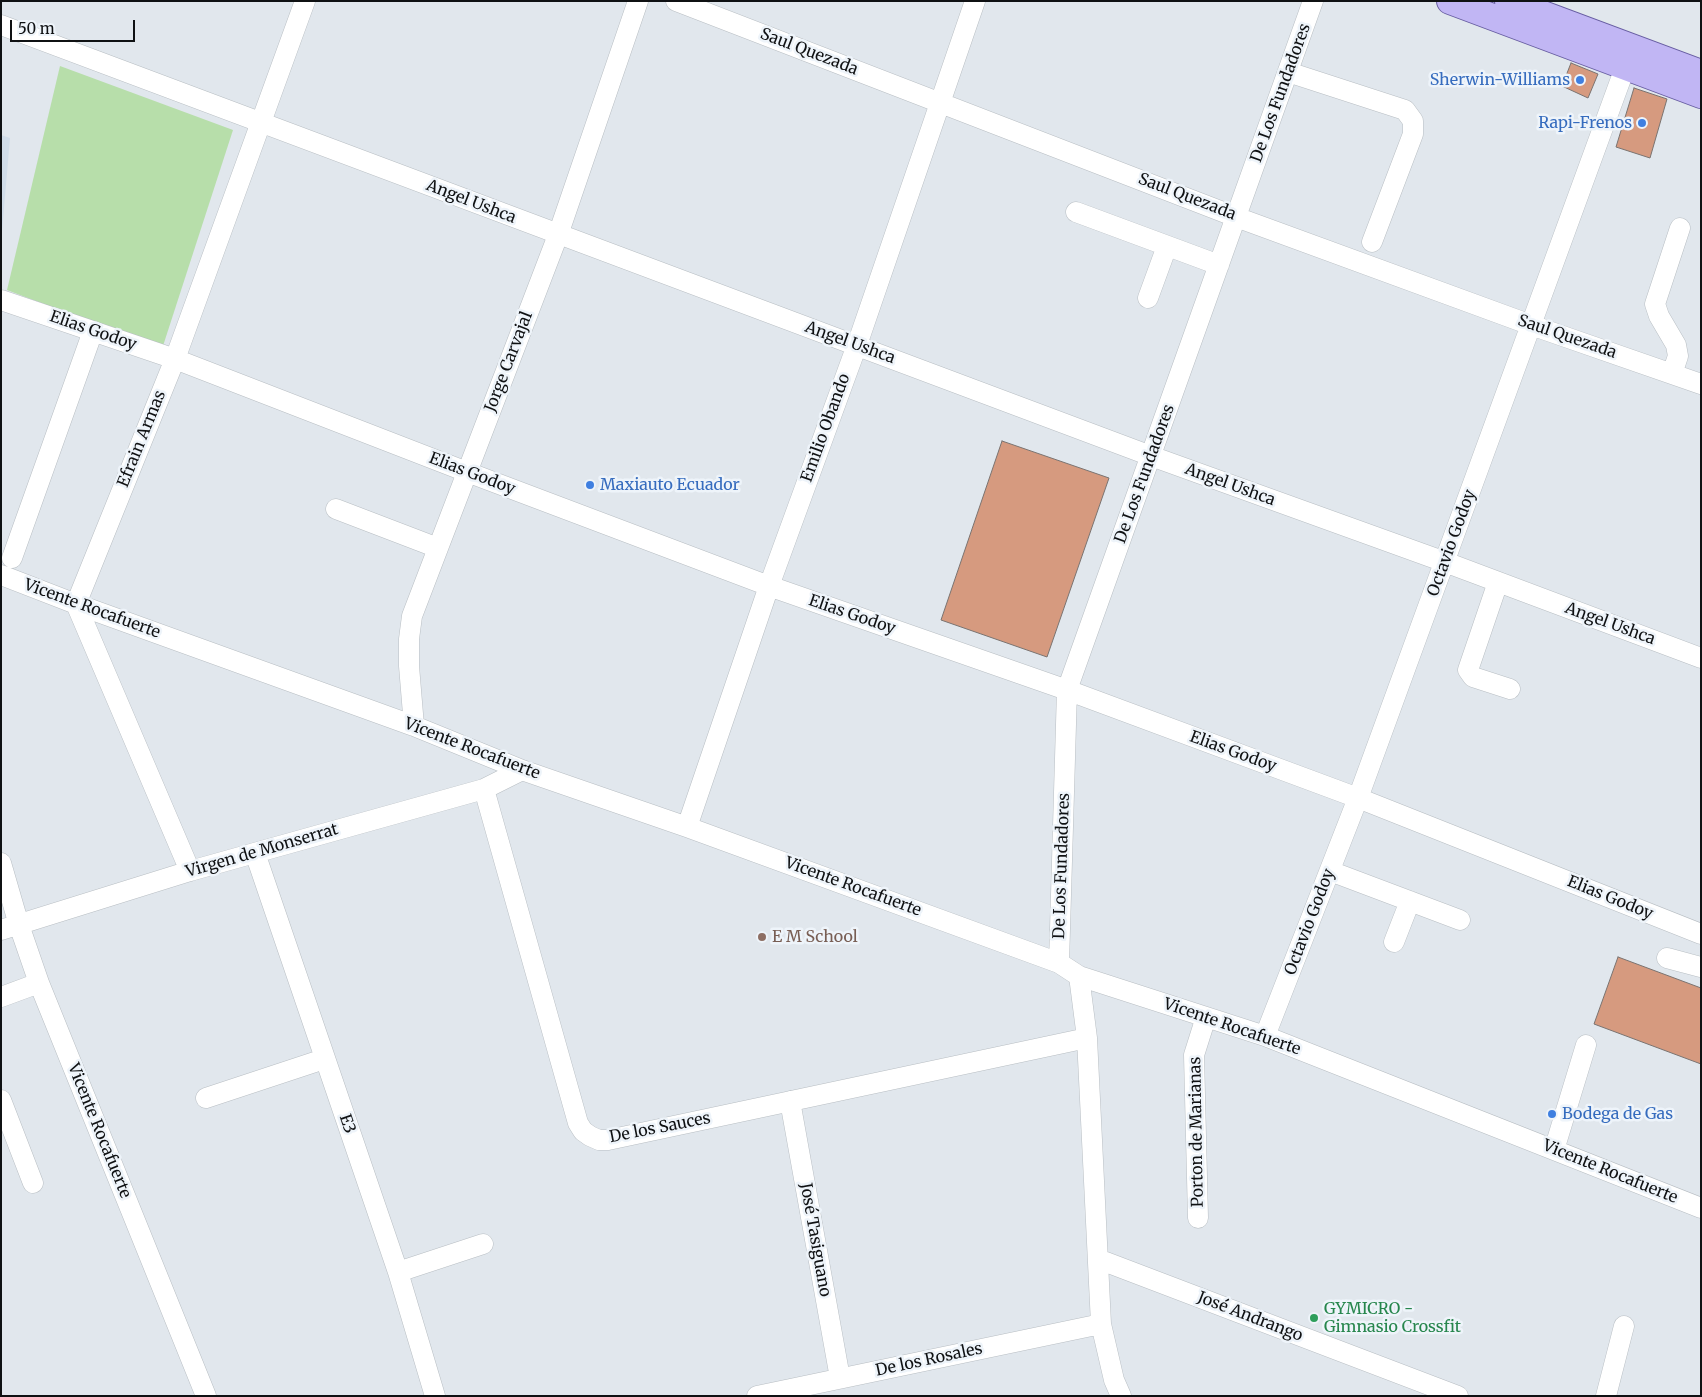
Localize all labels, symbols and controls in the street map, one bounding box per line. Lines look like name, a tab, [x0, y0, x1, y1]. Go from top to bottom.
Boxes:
scale bar	[12, 10, 138, 42]
text: 50 m	[18, 19, 55, 38]
street label: De Los Fundadores	[1247, 21, 1315, 165]
street label: Saul Quezada	[757, 25, 861, 79]
place label: Sherwin-Williams	[1430, 70, 1570, 90]
marker: Sherwin-Williams	[1574, 74, 1586, 86]
place label: Rapi-Frenos	[1538, 113, 1632, 133]
marker: Rapi-Frenos	[1636, 117, 1648, 129]
street label: Saul Quezada	[1135, 170, 1239, 224]
street label: Angel Ushca	[423, 176, 519, 228]
street label: Elias Godoy	[47, 307, 139, 355]
street label: Jorge Carvajal	[481, 309, 537, 415]
street label: Saul Quezada	[1515, 311, 1619, 363]
street label: Angel Ushca	[802, 318, 898, 368]
street label: Emilio Obando	[798, 371, 854, 485]
street label: Efrain Armas	[114, 388, 170, 490]
street label: De Los Fundadores	[1111, 402, 1179, 546]
street label: Elias Godoy	[426, 449, 518, 499]
street label: Angel Ushca	[1182, 460, 1278, 510]
place label: Maxiauto Ecuador	[600, 475, 740, 495]
marker: Maxiauto Ecuador	[584, 479, 596, 491]
street label: Octavio Godoy	[1424, 487, 1480, 599]
street label: Vicente Rocafuerte	[21, 575, 163, 643]
street label: Elias Godoy	[806, 591, 898, 639]
street label: Angel Ushca	[1562, 599, 1658, 649]
street label: Vicente Rocafuerte	[401, 714, 543, 784]
street label: Elias Godoy	[1187, 727, 1279, 777]
street label: De Los Fundadores	[1050, 793, 1074, 939]
street label: Virgen de Monserrat	[184, 820, 340, 882]
street label: Vicente Rocafuerte	[782, 853, 924, 921]
street label: Octavio Godoy	[1281, 866, 1339, 978]
street label: Elias Godoy	[1564, 872, 1656, 924]
place label: E M School	[772, 927, 858, 947]
marker: E M School	[756, 931, 768, 943]
street label: Vicente Rocafuerte	[1161, 995, 1303, 1059]
street label: Porton de Marianas	[1186, 1057, 1208, 1207]
street label: Vicente Rocafuerte	[63, 1061, 135, 1201]
place label: Bodega de Gas	[1562, 1104, 1673, 1124]
marker: Bodega de Gas	[1546, 1108, 1558, 1120]
street label: De los Sauces	[608, 1109, 712, 1147]
street label: E3	[335, 1112, 359, 1136]
street label: Vicente Rocafuerte	[1540, 1136, 1680, 1208]
street label: José Tasiguano	[796, 1182, 834, 1298]
street label: José Andrango	[1195, 1288, 1305, 1346]
place label: GYMICRO - Gimnasio Crossfit	[1324, 1299, 1461, 1337]
marker: GYMICRO - Gimnasio Crossfit	[1308, 1312, 1320, 1324]
street label: De los Rosales	[874, 1339, 984, 1381]

